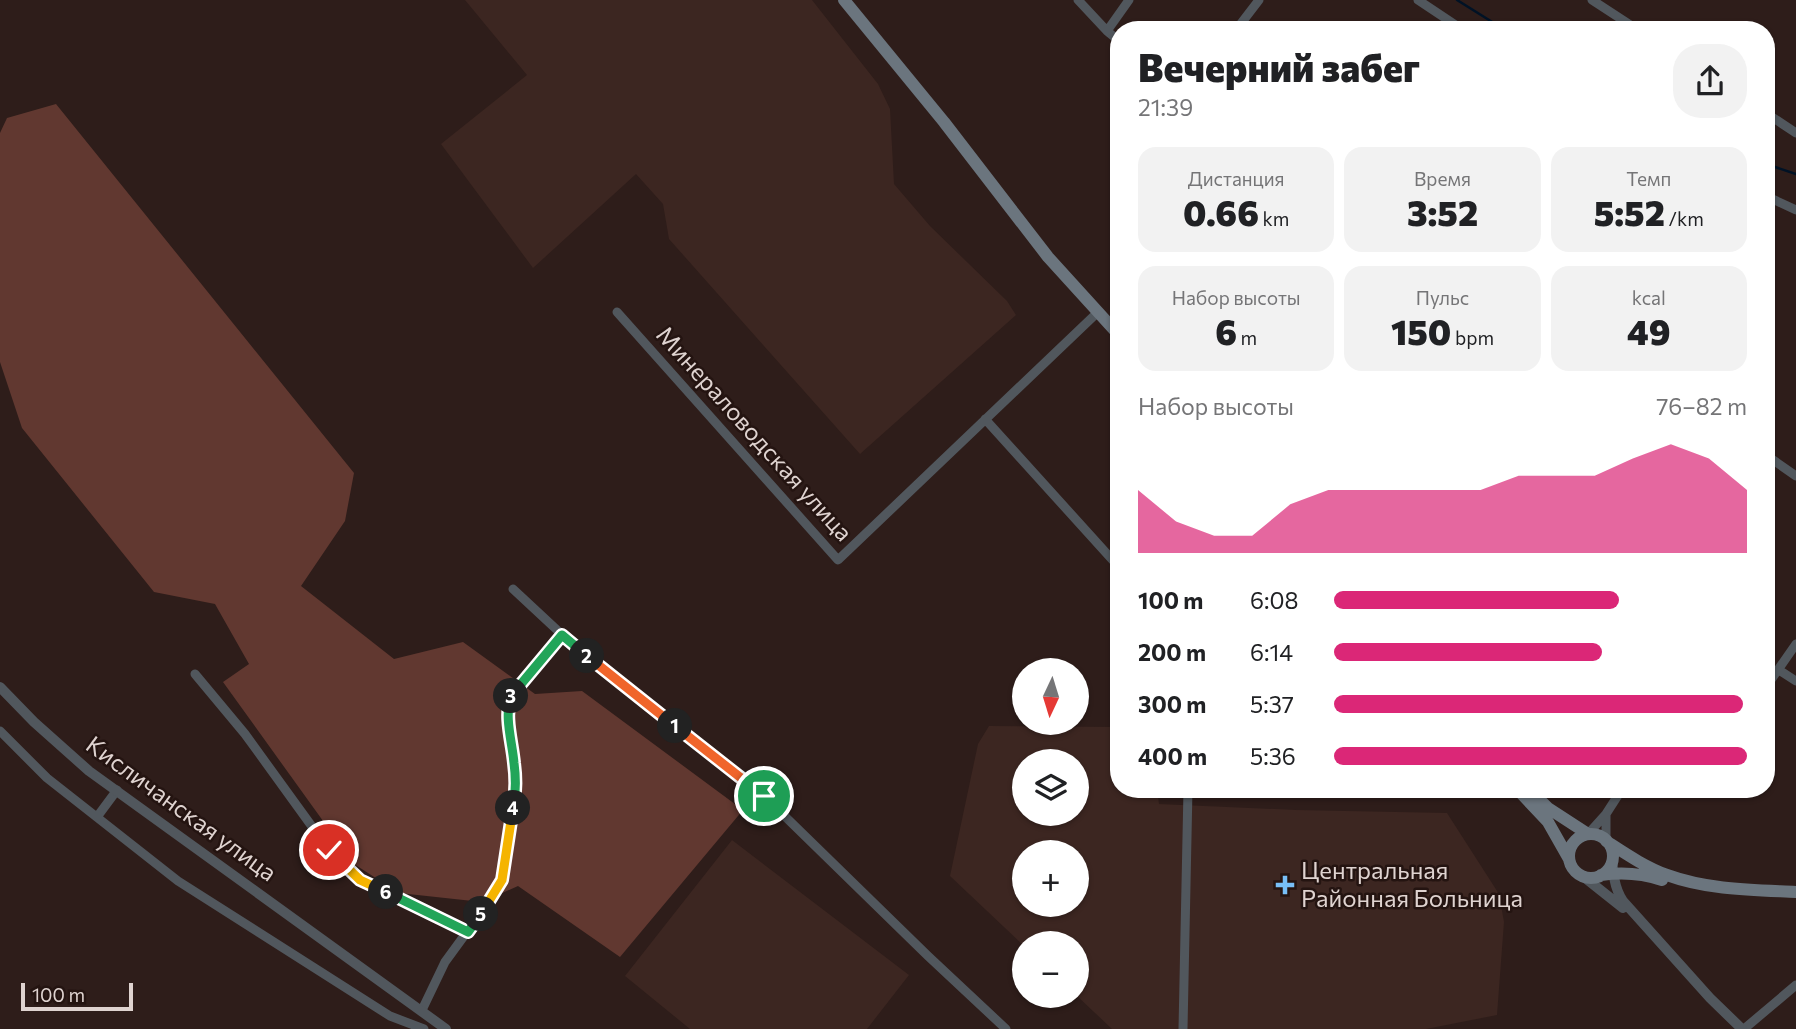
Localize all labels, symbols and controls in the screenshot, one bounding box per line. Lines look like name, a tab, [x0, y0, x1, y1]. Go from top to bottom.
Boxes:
text: Вечерний забег	[1138, 43, 1420, 90]
button: share	[1673, 44, 1747, 118]
text: 21:39	[1138, 93, 1193, 121]
text: Дистанция	[1188, 167, 1285, 190]
text: Время	[1414, 167, 1471, 190]
text: Темп	[1626, 167, 1671, 190]
text: 0.66	[1183, 190, 1259, 233]
text: 3:52	[1407, 190, 1478, 233]
text: 5:52	[1594, 190, 1665, 233]
text: km	[1259, 207, 1289, 230]
text: /km	[1665, 207, 1704, 230]
text: Набор высоты	[1172, 286, 1301, 309]
text: Пульс	[1416, 286, 1469, 309]
text: kcal	[1632, 286, 1666, 309]
text: 6	[1215, 309, 1237, 352]
text: 150	[1391, 309, 1451, 352]
text: 49	[1627, 309, 1671, 352]
street label: Минераловодская улица	[651, 320, 859, 546]
text: m	[1237, 326, 1257, 349]
text: bpm	[1451, 326, 1494, 349]
text: Набор высоты	[1138, 392, 1294, 420]
text: 76–82 m	[1656, 392, 1747, 420]
text: 100 m	[1138, 586, 1203, 614]
text: 6:08	[1250, 586, 1298, 614]
pin: 2	[570, 638, 604, 674]
text: 200 m	[1138, 638, 1206, 666]
text: 6:14	[1250, 638, 1293, 666]
text: 2	[581, 644, 592, 667]
north arrow	[1012, 658, 1088, 735]
map controls	[1012, 658, 1089, 1008]
pin: 3	[494, 678, 528, 714]
text: 3	[505, 684, 516, 707]
text: 300 m	[1138, 690, 1206, 718]
text: 5:37	[1250, 690, 1294, 718]
pin: 1	[658, 708, 692, 744]
text: 1	[670, 714, 679, 737]
street label: Кисличанская улица	[81, 729, 283, 887]
text: 400 m	[1138, 742, 1207, 770]
text: 5:36	[1250, 742, 1296, 770]
button: layers	[1012, 749, 1089, 826]
pin	[734, 766, 794, 826]
icon: arrive	[745, 777, 783, 815]
pin: 4	[496, 790, 530, 826]
text: 4	[507, 796, 518, 819]
pin	[299, 820, 359, 880]
icon: check	[310, 831, 348, 869]
button: +	[1012, 840, 1089, 917]
place label: Центральная Районная Больница	[1301, 855, 1523, 912]
pin: 6	[368, 874, 404, 910]
marker: Центральная Районная Больница	[1275, 875, 1295, 895]
text: 6	[380, 880, 391, 903]
pin: 5	[463, 897, 498, 932]
text: 5	[475, 902, 486, 925]
button: −	[1012, 931, 1089, 1008]
scale bar	[21, 980, 133, 1012]
text: 100 m	[32, 983, 85, 1006]

